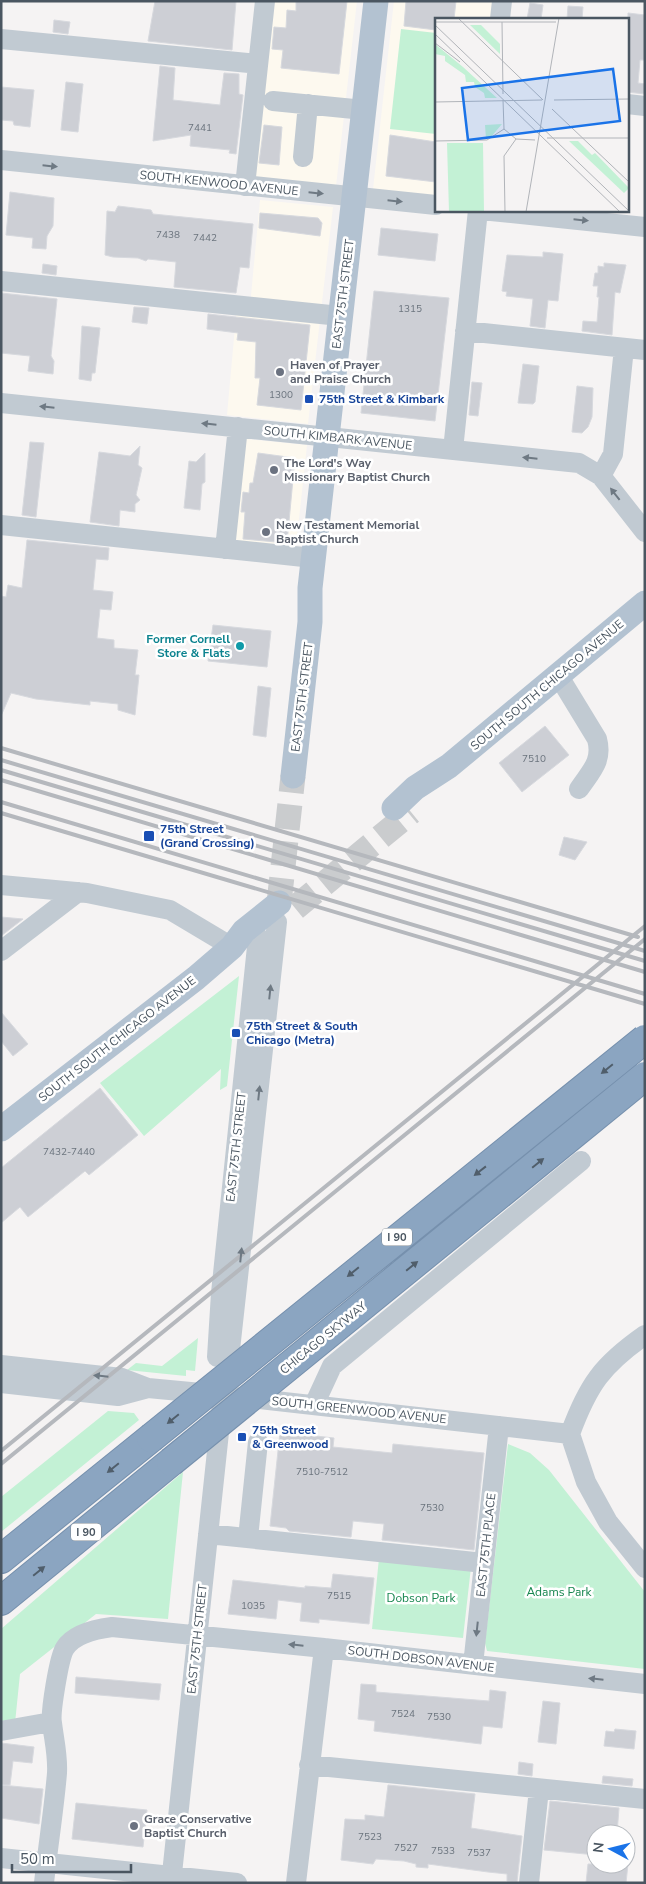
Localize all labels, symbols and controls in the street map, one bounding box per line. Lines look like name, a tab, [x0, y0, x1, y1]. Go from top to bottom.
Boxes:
inset map	[435, 18, 628, 211]
house number: 7441	[188, 121, 212, 135]
one-way arrow	[42, 162, 58, 170]
street label: SOUTH KENWOOD AVENUE	[139, 167, 299, 199]
one-way arrow	[308, 189, 324, 197]
one-way arrow	[388, 197, 404, 205]
one-way arrow	[574, 217, 590, 225]
house number: 7438	[156, 228, 180, 242]
house number: 7442	[193, 231, 217, 245]
street label: EAST 75TH STREET	[328, 237, 358, 350]
house number: 1315	[398, 302, 422, 316]
place label: Haven of Prayer and Praise Church	[290, 357, 391, 387]
marker: Haven of Prayer and Praise Church	[274, 366, 286, 378]
house number: 1300	[269, 388, 293, 402]
place label: 75th Street & Kimbark	[319, 391, 445, 407]
marker: 75th Street & Kimbark	[303, 393, 315, 405]
one-way arrow	[39, 403, 55, 411]
one-way arrow	[201, 420, 217, 428]
street label: SOUTH KIMBARK AVENUE	[263, 422, 413, 454]
one-way arrow	[522, 454, 538, 462]
place label: The Lord's Way Missionary Baptist Church	[284, 455, 430, 485]
marker: The Lord's Way Missionary Baptist Church	[268, 464, 280, 476]
one-way arrow	[610, 487, 620, 501]
place label: New Testament Memorial Baptist Church	[276, 517, 419, 547]
marker: New Testament Memorial Baptist Church	[260, 526, 272, 538]
street label: SOUTH SOUTH CHICAGO AVENUE	[467, 616, 627, 754]
place label: Former Cornell Store & Flats	[146, 631, 230, 661]
marker: Former Cornell Store & Flats	[234, 640, 246, 652]
street label: EAST 75TH STREET	[287, 640, 317, 753]
house number: 7510	[522, 752, 546, 766]
place label: 75th Street (Grand Crossing)	[160, 821, 255, 851]
marker: 75th Street (Grand Crossing)	[142, 829, 156, 843]
street label: SOUTH SOUTH CHICAGO AVENUE	[35, 973, 199, 1105]
one-way arrow	[266, 984, 274, 1000]
place label: 75th Street & South Chicago (Metra)	[246, 1018, 358, 1048]
marker: 75th Street & South Chicago (Metra)	[230, 1027, 242, 1039]
one-way arrow	[601, 1064, 614, 1075]
one-way arrow	[255, 1085, 263, 1101]
street label: EAST 75TH STREET	[222, 1091, 250, 1203]
house number: 7432-7440	[43, 1145, 95, 1159]
one-way arrow	[532, 1158, 544, 1169]
one-way arrow	[474, 1166, 487, 1177]
road number: I 90	[382, 1228, 412, 1246]
one-way arrow	[237, 1247, 245, 1263]
one-way arrow	[405, 1260, 418, 1271]
one-way arrow	[347, 1267, 360, 1278]
street label: CHICAGO SKYWAY	[276, 1298, 370, 1378]
one-way arrow	[93, 1372, 109, 1380]
street label: SOUTH GREENWOOD AVENUE	[271, 1393, 447, 1427]
one-way arrow	[167, 1414, 180, 1425]
place label: 75th Street & Greenwood	[252, 1422, 329, 1452]
marker: 75th Street & Greenwood	[236, 1431, 248, 1443]
one-way arrow	[107, 1463, 120, 1474]
house number: 7510-7512	[296, 1465, 348, 1479]
street label: EAST 75TH PLACE	[473, 1492, 499, 1598]
house number: 7530	[420, 1501, 444, 1515]
road number: I 90	[71, 1524, 101, 1540]
one-way arrow	[32, 1565, 45, 1576]
street label: EAST 75TH STREET	[183, 1583, 211, 1695]
park label: Adams Park	[526, 1584, 593, 1600]
house number: 7515	[327, 1589, 351, 1603]
park label: Dobson Park	[387, 1590, 456, 1606]
house number: 1035	[241, 1599, 265, 1613]
one-way arrow	[473, 1621, 481, 1637]
one-way arrow	[287, 1641, 303, 1649]
street label: SOUTH DOBSON AVENUE	[347, 1642, 495, 1676]
one-way arrow	[588, 1675, 604, 1683]
house number: 7524	[391, 1707, 415, 1721]
house number: 7530	[427, 1710, 451, 1724]
place label: Grace Conservative Baptist Church	[144, 1811, 252, 1841]
marker: Grace Conservative Baptist Church	[128, 1820, 140, 1832]
north arrow	[586, 1824, 636, 1874]
house number: 7523	[358, 1830, 382, 1844]
house number: 7527	[394, 1841, 418, 1855]
text: N	[589, 1841, 609, 1854]
scale bar	[12, 1842, 131, 1874]
house number: 7533	[431, 1844, 455, 1858]
house number: 7537	[467, 1846, 491, 1860]
text: 50 m	[20, 1849, 55, 1869]

